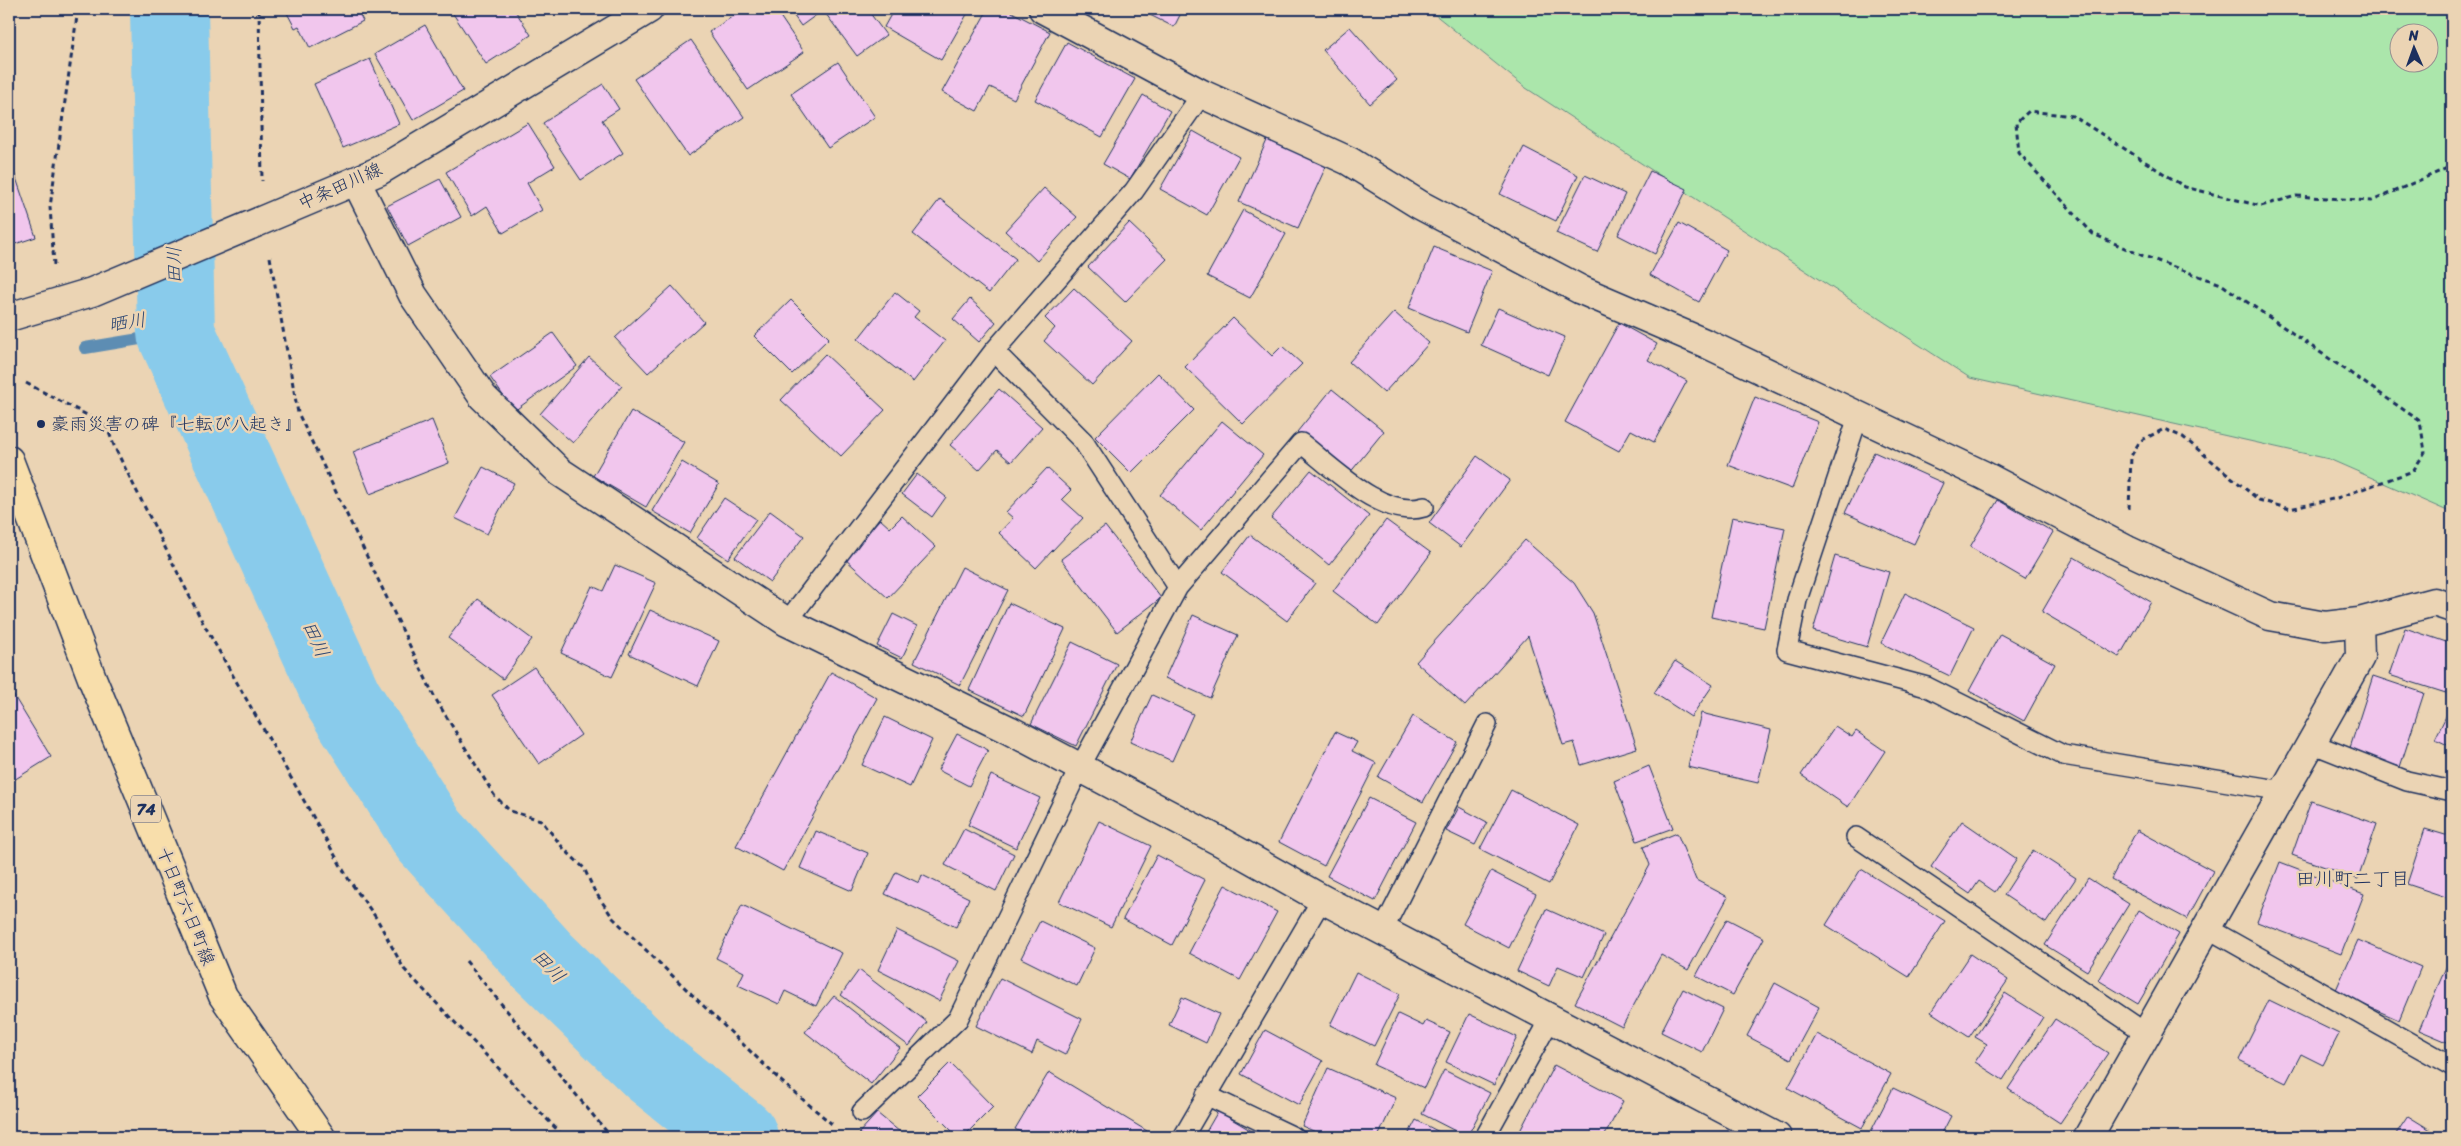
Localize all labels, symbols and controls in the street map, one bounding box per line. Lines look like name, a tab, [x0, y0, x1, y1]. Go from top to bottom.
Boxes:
north arrow	[2388, 22, 2438, 72]
text: N	[2407, 23, 2419, 48]
street label: 中条田川線	[292, 153, 388, 219]
water label: 田川	[157, 246, 191, 284]
water label: 晒川	[106, 303, 148, 341]
place label: 豪雨災害の碑『七転び八起き』	[51, 408, 303, 440]
marker: 豪雨災害の碑『七転び八起き』	[35, 418, 47, 430]
water label: 田川	[293, 615, 339, 663]
road number: 74	[131, 796, 161, 822]
street label: 十日町六日町線	[148, 842, 224, 970]
district label: 田川町二丁目	[2296, 862, 2410, 895]
water label: 田川	[524, 941, 574, 991]

